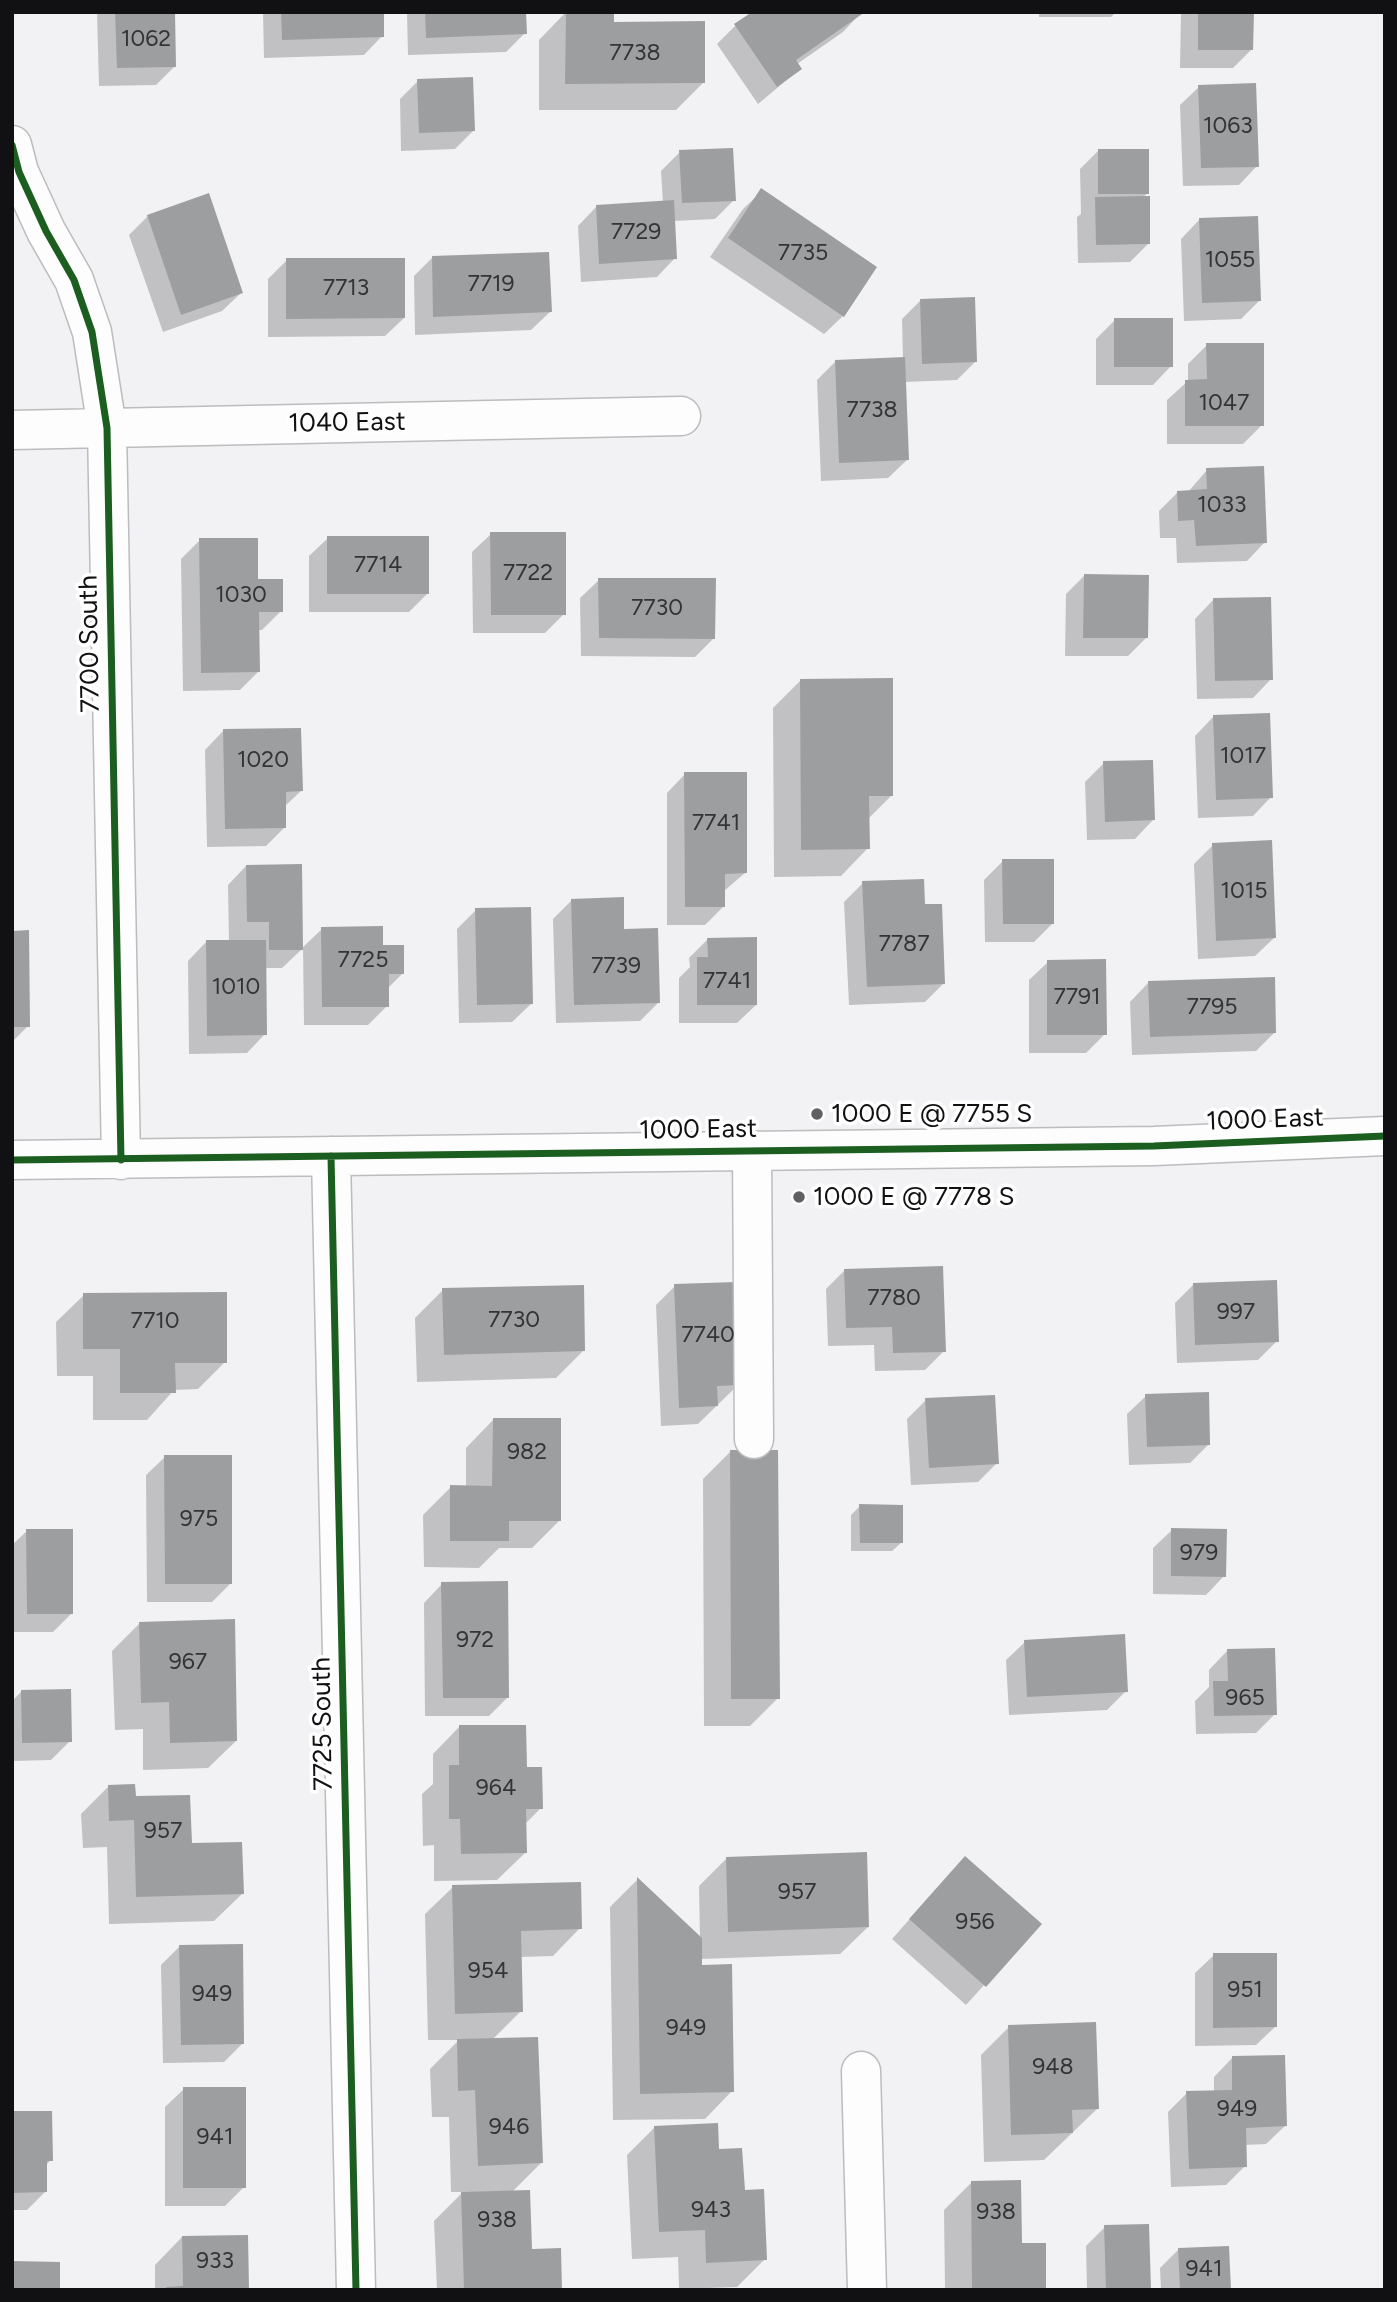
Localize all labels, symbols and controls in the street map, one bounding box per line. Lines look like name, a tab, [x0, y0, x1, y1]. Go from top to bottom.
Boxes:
house number: 1062	[121, 25, 171, 53]
house number: 7738	[609, 39, 661, 67]
house number: 1063	[1203, 112, 1253, 140]
house number: 7729	[611, 218, 661, 246]
house number: 7735	[778, 239, 828, 267]
house number: 1055	[1205, 246, 1255, 274]
house number: 7719	[467, 270, 515, 298]
house number: 7713	[323, 274, 369, 302]
house number: 1047	[1199, 389, 1249, 417]
house number: 7738	[846, 396, 898, 424]
street label: 1040 East	[288, 406, 406, 440]
house number: 1033	[1197, 491, 1247, 519]
house number: 7714	[354, 551, 402, 579]
house number: 7722	[503, 559, 553, 587]
street label: 7700 South	[73, 575, 107, 713]
house number: 1030	[215, 581, 267, 609]
house number: 7730	[631, 594, 683, 622]
house number: 1017	[1220, 742, 1266, 770]
house number: 1020	[237, 746, 289, 774]
house number: 7741	[692, 809, 740, 837]
house number: 1015	[1221, 877, 1267, 905]
house number: 7787	[878, 930, 930, 958]
house number: 7725	[338, 946, 388, 974]
house number: 7739	[591, 952, 641, 980]
house number: 7741	[703, 967, 751, 995]
house number: 1010	[212, 973, 260, 1001]
house number: 7791	[1053, 983, 1101, 1011]
house number: 7795	[1187, 993, 1237, 1021]
place label: 1000 E @ 7755 S	[831, 1098, 1032, 1130]
street label: 1000 East	[1206, 1102, 1324, 1138]
marker: 1000 E @ 7755 S	[809, 1106, 825, 1122]
street label: 1000 East	[639, 1113, 757, 1147]
place label: 1000 E @ 7778 S	[813, 1181, 1014, 1213]
marker: 1000 E @ 7778 S	[791, 1189, 807, 1205]
house number: 7780	[867, 1284, 921, 1312]
house number: 997	[1217, 1298, 1255, 1326]
house number: 7730	[488, 1306, 540, 1334]
house number: 7710	[131, 1307, 179, 1335]
house number: 7740	[681, 1321, 735, 1349]
house number: 982	[507, 1438, 547, 1466]
house number: 975	[180, 1505, 218, 1533]
house number: 979	[1180, 1539, 1218, 1567]
house number: 972	[456, 1626, 494, 1654]
house number: 967	[169, 1648, 207, 1676]
street label: 7725 South	[306, 1657, 340, 1791]
house number: 965	[1225, 1684, 1265, 1712]
house number: 964	[476, 1774, 516, 1802]
house number: 957	[144, 1817, 182, 1845]
house number: 957	[778, 1878, 816, 1906]
house number: 956	[955, 1908, 995, 1936]
house number: 954	[468, 1957, 508, 1985]
house number: 951	[1227, 1976, 1263, 2004]
house number: 949	[192, 1980, 232, 2008]
house number: 949	[666, 2014, 706, 2042]
house number: 948	[1032, 2053, 1074, 2081]
house number: 949	[1217, 2095, 1257, 2123]
house number: 946	[489, 2113, 529, 2141]
house number: 941	[197, 2123, 233, 2151]
house number: 943	[691, 2196, 731, 2224]
house number: 938	[976, 2198, 1016, 2226]
house number: 938	[477, 2206, 517, 2234]
house number: 933	[196, 2247, 234, 2275]
house number: 941	[1186, 2255, 1222, 2283]

